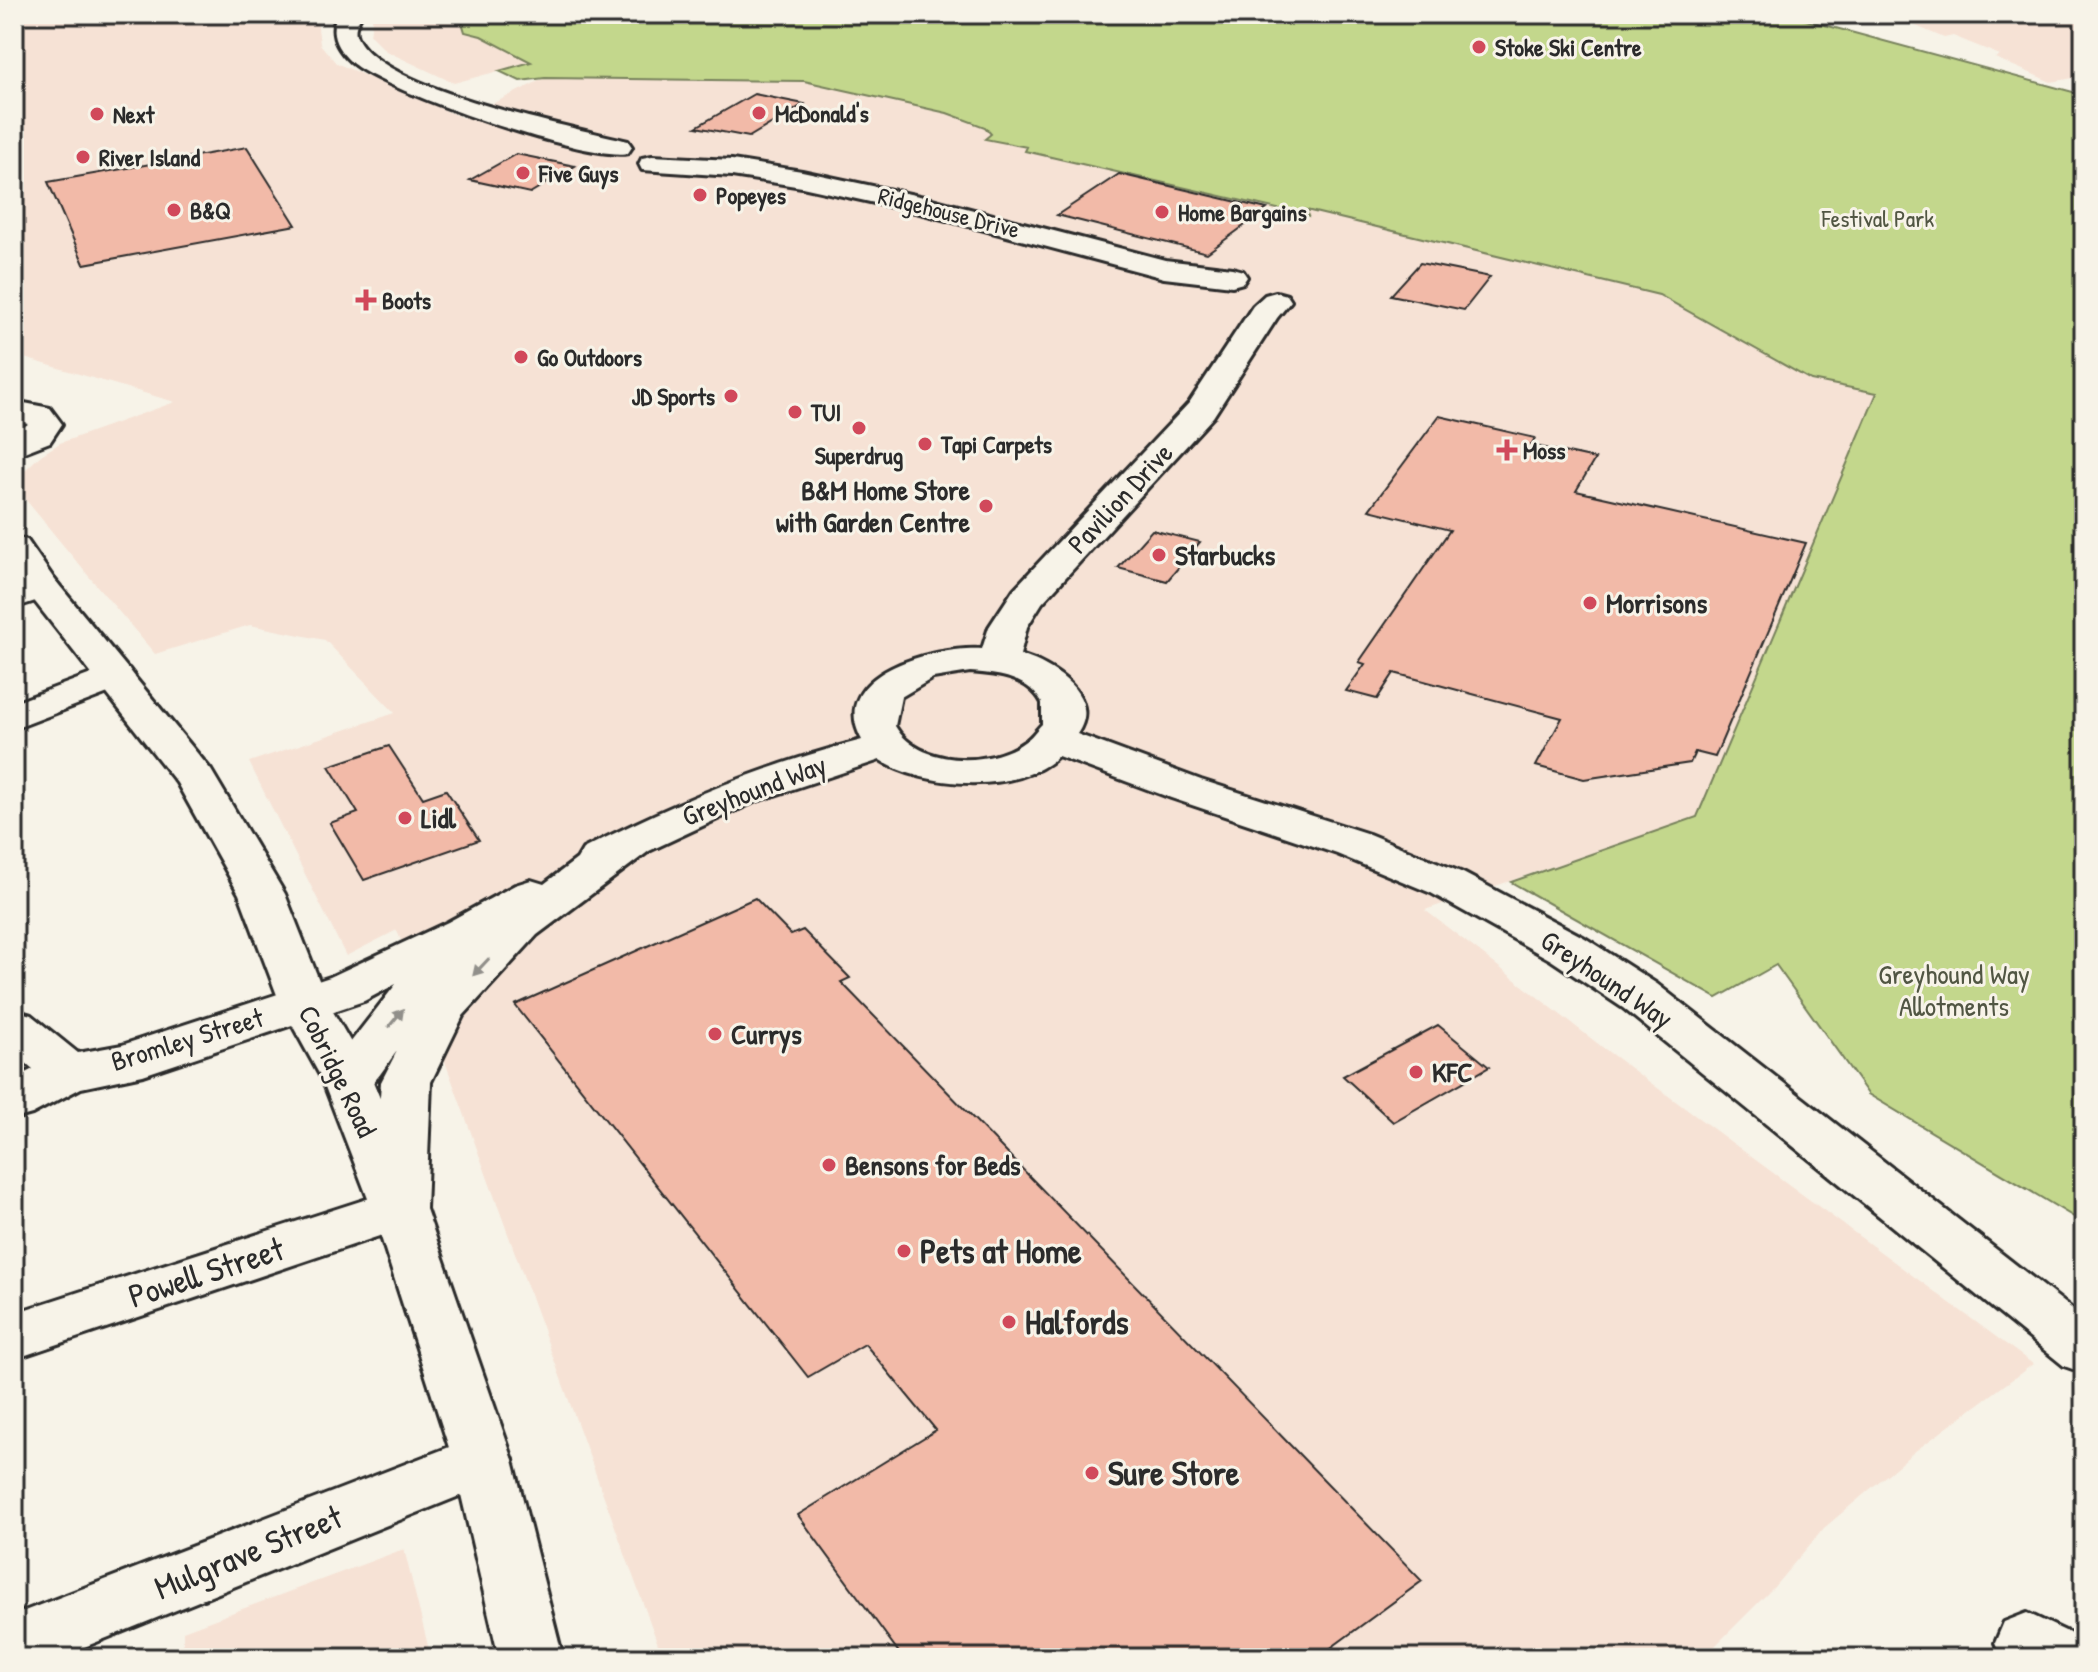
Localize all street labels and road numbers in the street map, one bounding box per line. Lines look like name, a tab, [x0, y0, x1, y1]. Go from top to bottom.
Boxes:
street label: Ridgehouse Drive	[875, 179, 1024, 245]
street label: Pavilion Drive	[1059, 434, 1181, 562]
street label: Greyhound Way	[676, 745, 832, 835]
street label: Greyhound Way	[1534, 921, 1681, 1037]
street label: Bromley Street	[106, 998, 268, 1080]
street label: Cobridge Road	[290, 999, 386, 1143]
street label: Powell Street	[122, 1225, 291, 1319]
street label: Mulgrave Street	[147, 1493, 350, 1611]

